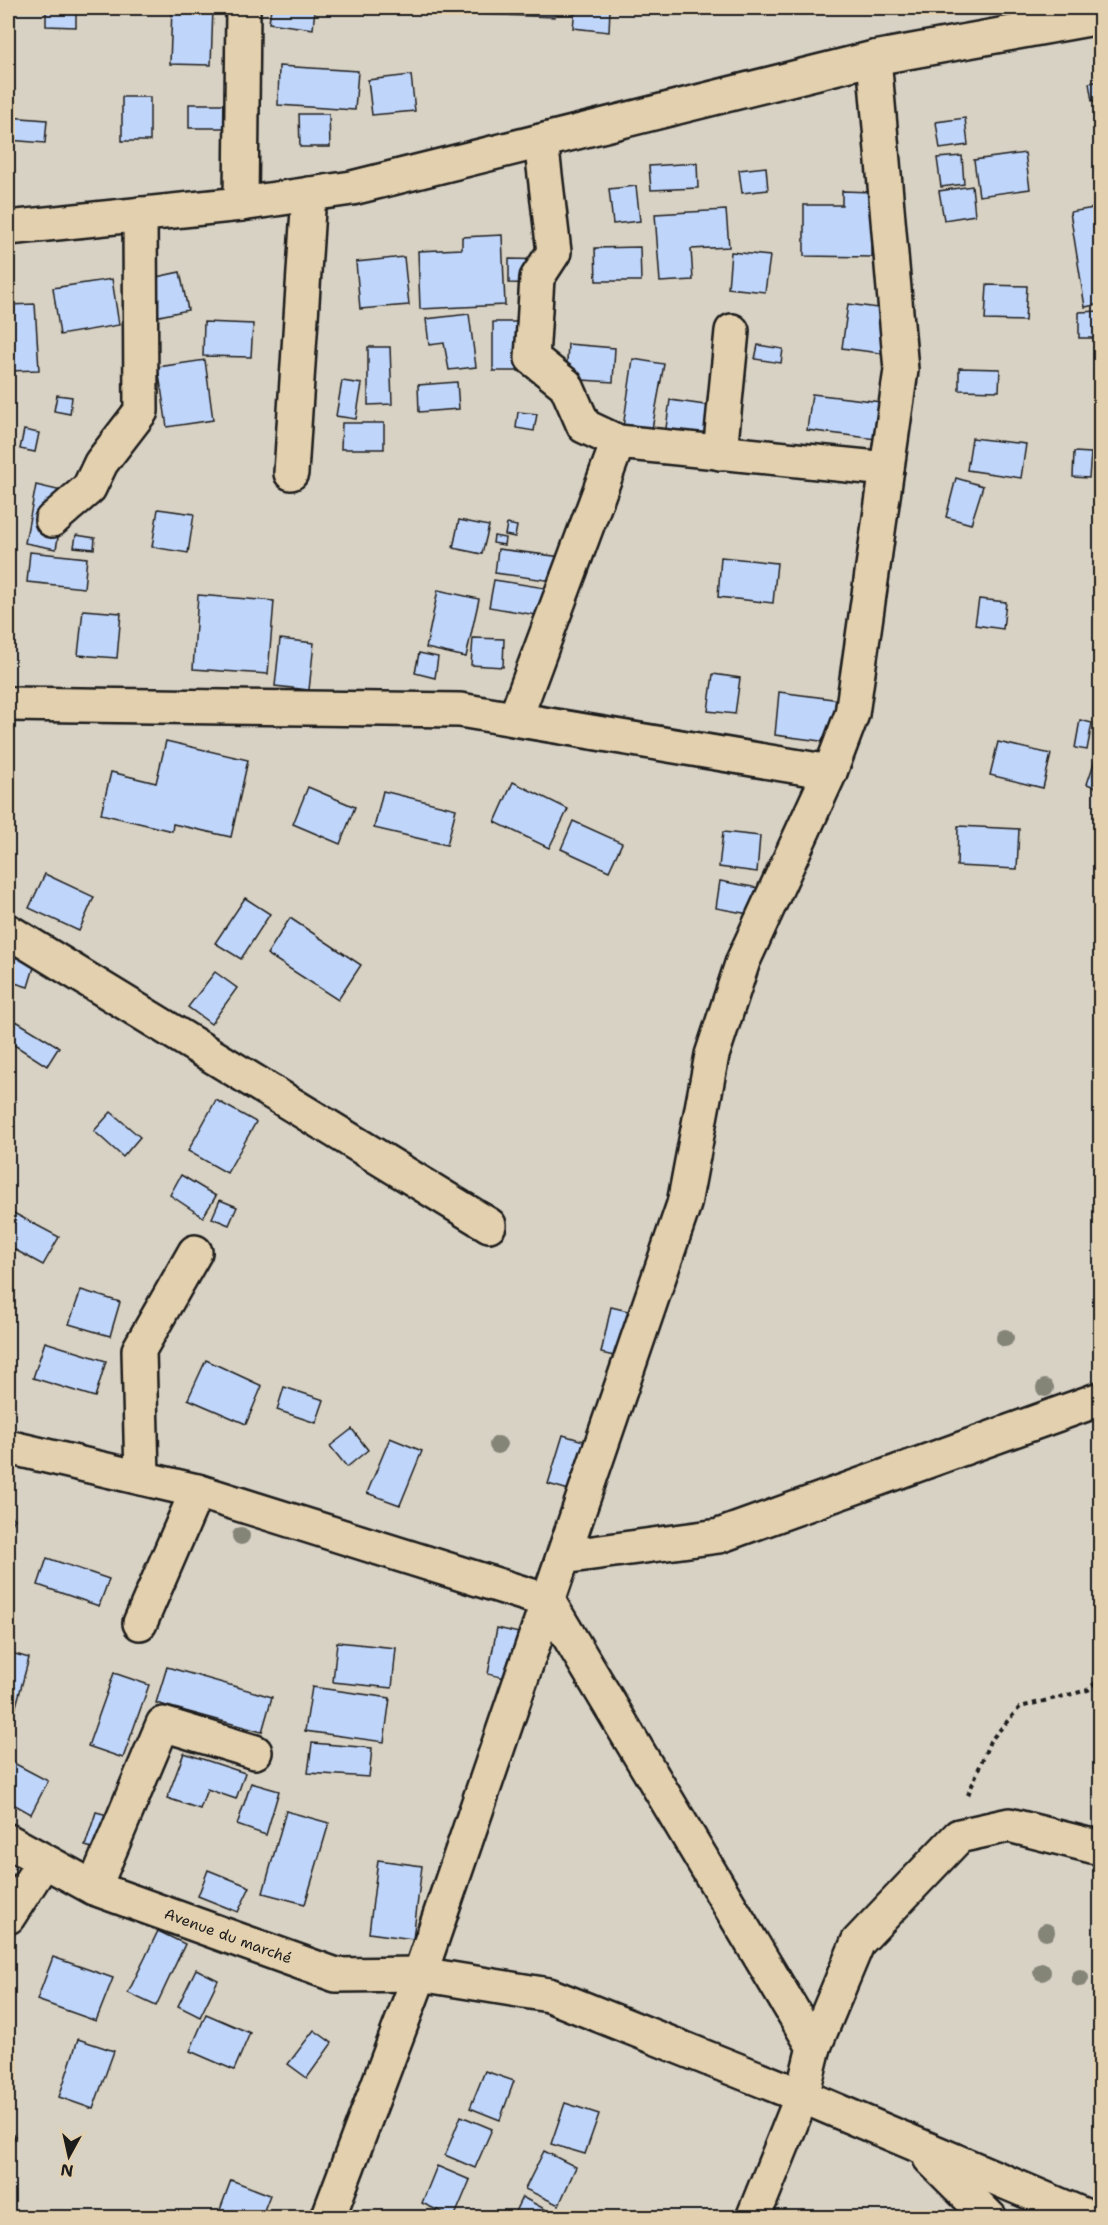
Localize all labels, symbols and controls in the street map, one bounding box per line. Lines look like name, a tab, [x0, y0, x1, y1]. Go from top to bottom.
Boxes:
street label: Avenue du marché	[162, 1904, 294, 1968]
north arrow	[39, 2126, 99, 2186]
text: N	[59, 2159, 75, 2182]

